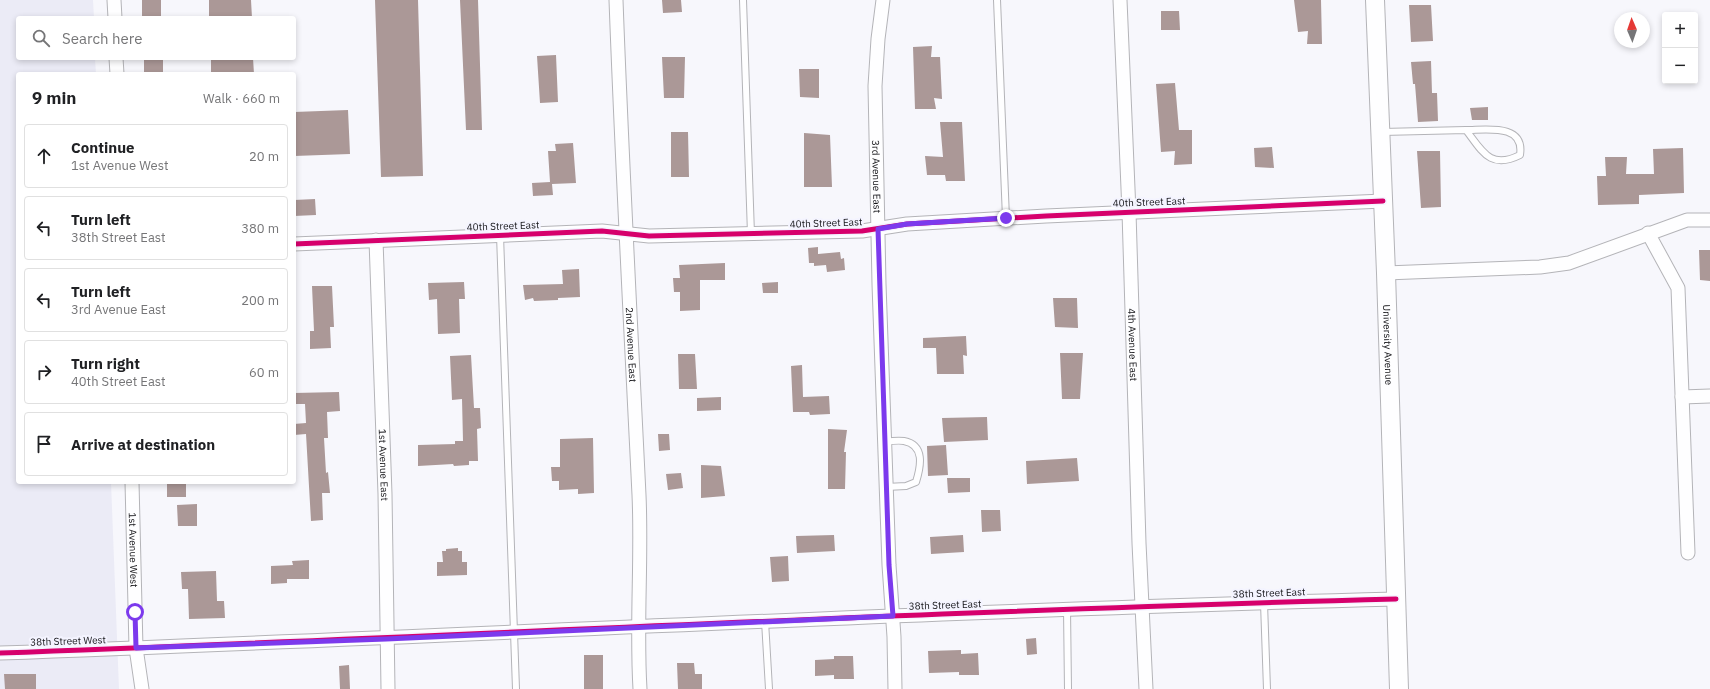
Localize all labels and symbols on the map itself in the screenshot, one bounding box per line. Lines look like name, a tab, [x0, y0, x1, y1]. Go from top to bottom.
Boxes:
north arrow	[1614, 12, 1650, 48]
street label: 3rd Avenue East	[870, 140, 884, 214]
street label: 40th Street East	[1112, 194, 1186, 210]
route end	[997, 209, 1015, 227]
street label: 40th Street East	[789, 215, 863, 231]
street label: 40th Street East	[466, 218, 540, 234]
street label: University Avenue	[1380, 304, 1396, 386]
street label: 2nd Avenue East	[623, 307, 640, 383]
street label: 4th Avenue East	[1125, 308, 1141, 382]
street label: 1st Avenue East	[376, 429, 392, 501]
street label: 1st Avenue West	[126, 512, 141, 588]
street label: 38th Street East	[1232, 585, 1306, 601]
street label: 38th Street East	[908, 597, 982, 613]
route start	[126, 603, 144, 621]
street label: 38th Street West	[30, 633, 107, 649]

